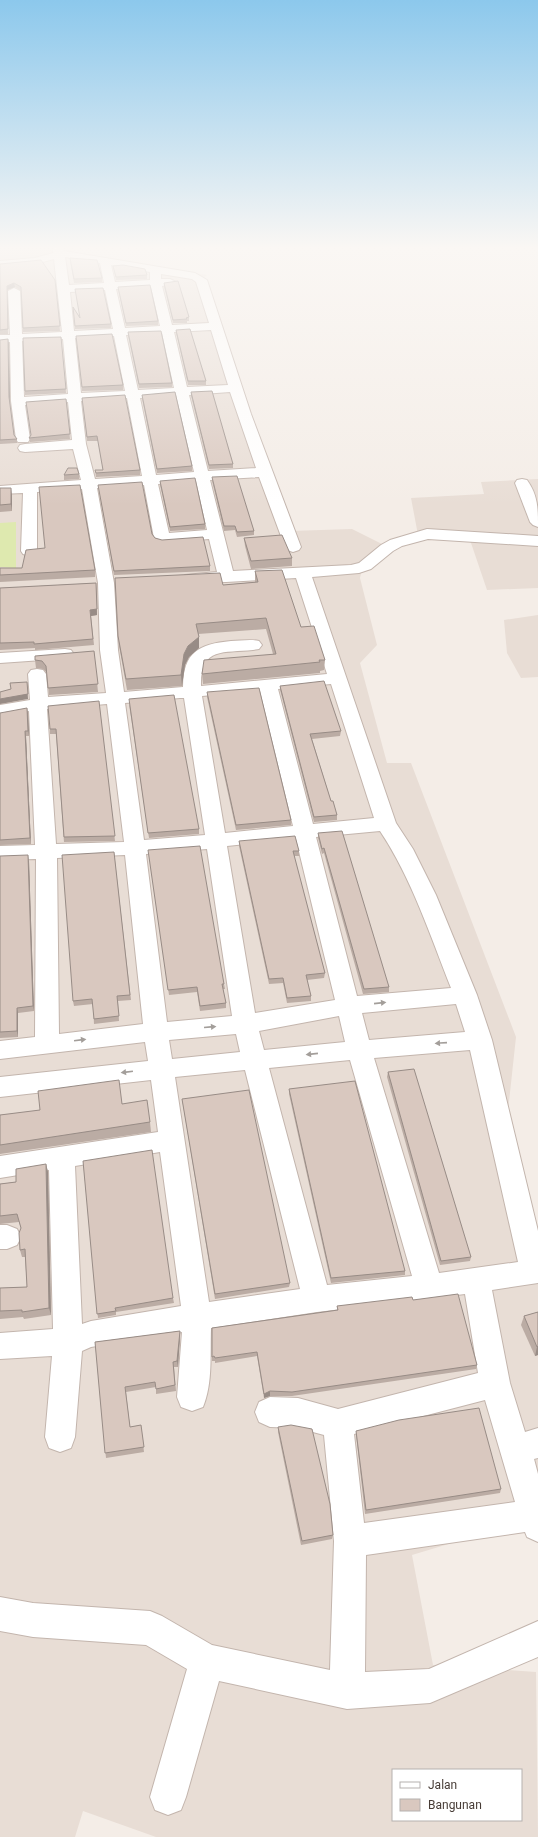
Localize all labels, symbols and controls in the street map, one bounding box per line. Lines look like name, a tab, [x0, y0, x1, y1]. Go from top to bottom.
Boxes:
one-way arrow	[374, 1000, 386, 1006]
one-way arrow	[204, 1024, 216, 1030]
one-way arrow	[74, 1037, 86, 1044]
one-way arrow	[435, 1040, 447, 1047]
one-way arrow	[306, 1051, 318, 1058]
one-way arrow	[121, 1069, 133, 1075]
legend	[392, 1769, 522, 1821]
text: Jalan	[428, 1778, 457, 1792]
text: Bangunan	[428, 1798, 482, 1812]

